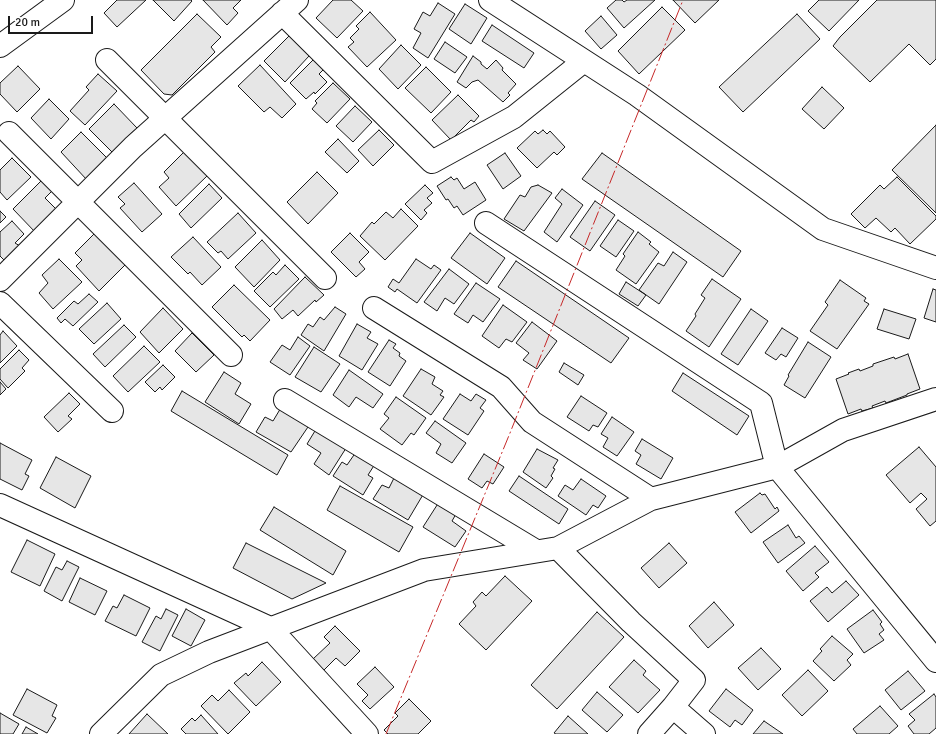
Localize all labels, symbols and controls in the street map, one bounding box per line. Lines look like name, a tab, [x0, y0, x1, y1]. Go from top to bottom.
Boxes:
scale bar	[10, 8, 95, 34]
text: 20 m	[15, 15, 40, 30]

